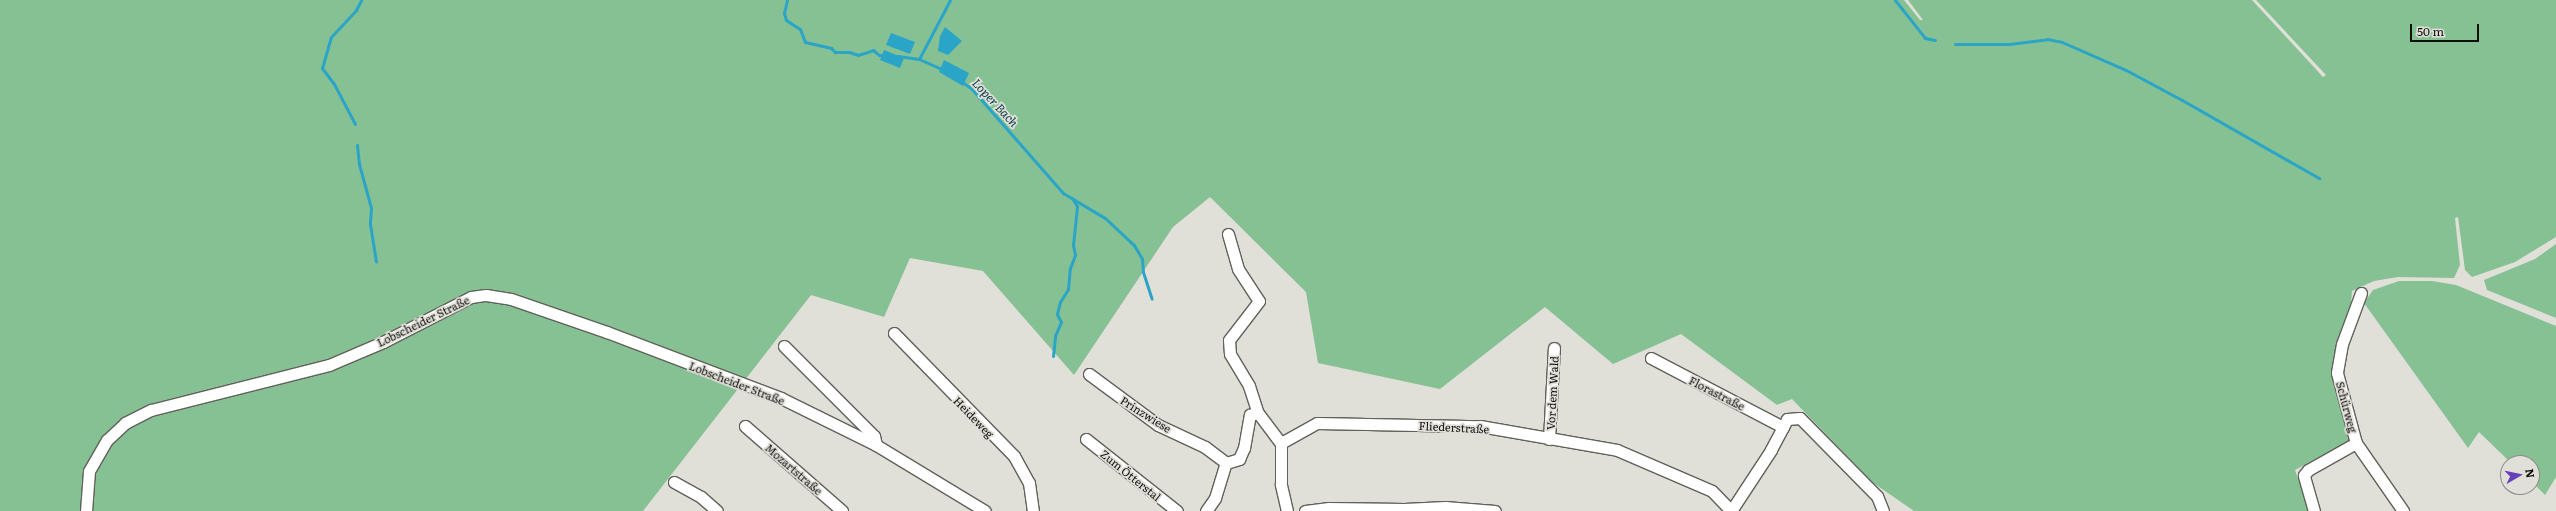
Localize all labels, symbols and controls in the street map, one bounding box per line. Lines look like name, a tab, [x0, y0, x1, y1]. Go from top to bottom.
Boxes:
scale bar	[2412, 16, 2481, 42]
text: 50 m	[2417, 22, 2444, 40]
water label: Loper Bach	[969, 76, 1021, 130]
street label: Lobscheider Straße	[375, 293, 471, 349]
street label: Vor dem Wald	[1543, 356, 1561, 430]
street label: Lobscheider Straße	[687, 359, 787, 407]
street label: Florastraße	[1687, 373, 1747, 413]
street label: Schürweg	[2334, 380, 2360, 434]
street label: Prinzwiese	[1118, 393, 1174, 435]
street label: Heideweg	[951, 394, 997, 440]
street label: Fliederstraße	[1419, 419, 1489, 435]
street label: Mozartstraße	[763, 441, 825, 497]
street label: Zum Ötterstal	[1098, 447, 1164, 503]
north arrow	[2500, 455, 2540, 495]
text: N	[2522, 467, 2539, 479]

